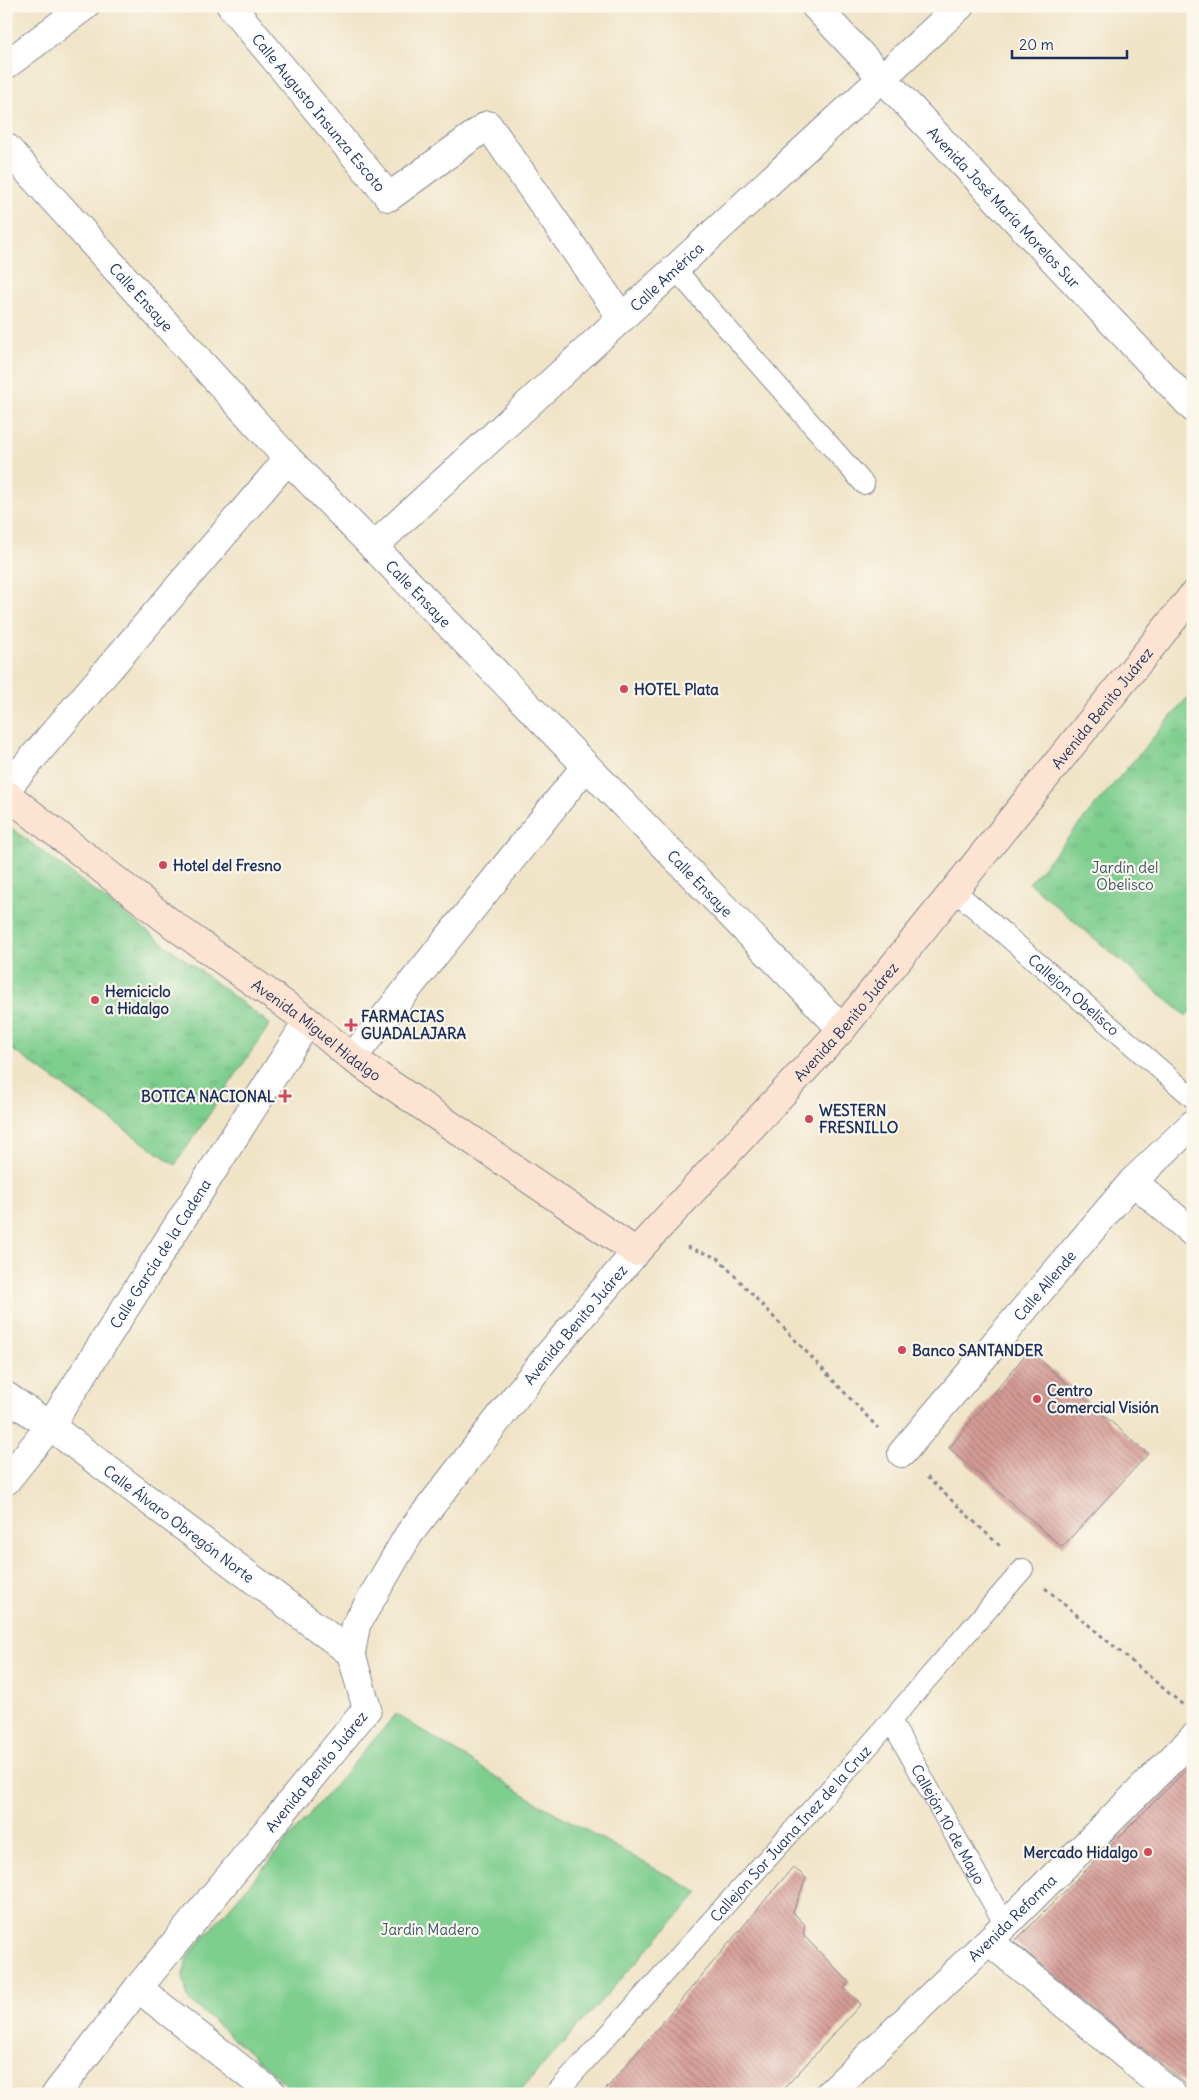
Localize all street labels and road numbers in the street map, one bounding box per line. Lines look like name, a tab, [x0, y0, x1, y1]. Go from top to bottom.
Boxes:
street label: Calle Augusto Insunza Escoto	[248, 29, 390, 195]
street label: Avenida José María Morelos Sur	[924, 122, 1084, 292]
street label: Calle América	[626, 238, 707, 315]
street label: Calle Ensaye	[106, 259, 177, 335]
street label: Calle Ensaye	[382, 556, 455, 631]
street label: Avenida Benito Juárez	[1047, 643, 1157, 772]
street label: Calle Ensaye	[663, 846, 737, 921]
street label: Callejon Obelisco	[1024, 950, 1123, 1039]
street label: Avenida Benito Juárez	[789, 958, 902, 1085]
street label: Avenida Miguel Hidalgo	[248, 975, 385, 1085]
street label: Calle García de la Cadena	[105, 1175, 215, 1332]
street label: Calle Allende	[1009, 1246, 1080, 1325]
street label: Avenida Benito Juárez	[519, 1261, 631, 1388]
street label: Calle Álvaro Obregón Norte	[100, 1460, 258, 1586]
street label: Avenida Benito Juárez	[261, 1707, 371, 1836]
street label: Callejon Sor Juana Inez de la Cruz	[706, 1741, 875, 1926]
street label: Callejón 10 de Mayo	[907, 1761, 990, 1887]
street label: Avenida Reforma	[964, 1870, 1060, 1965]

